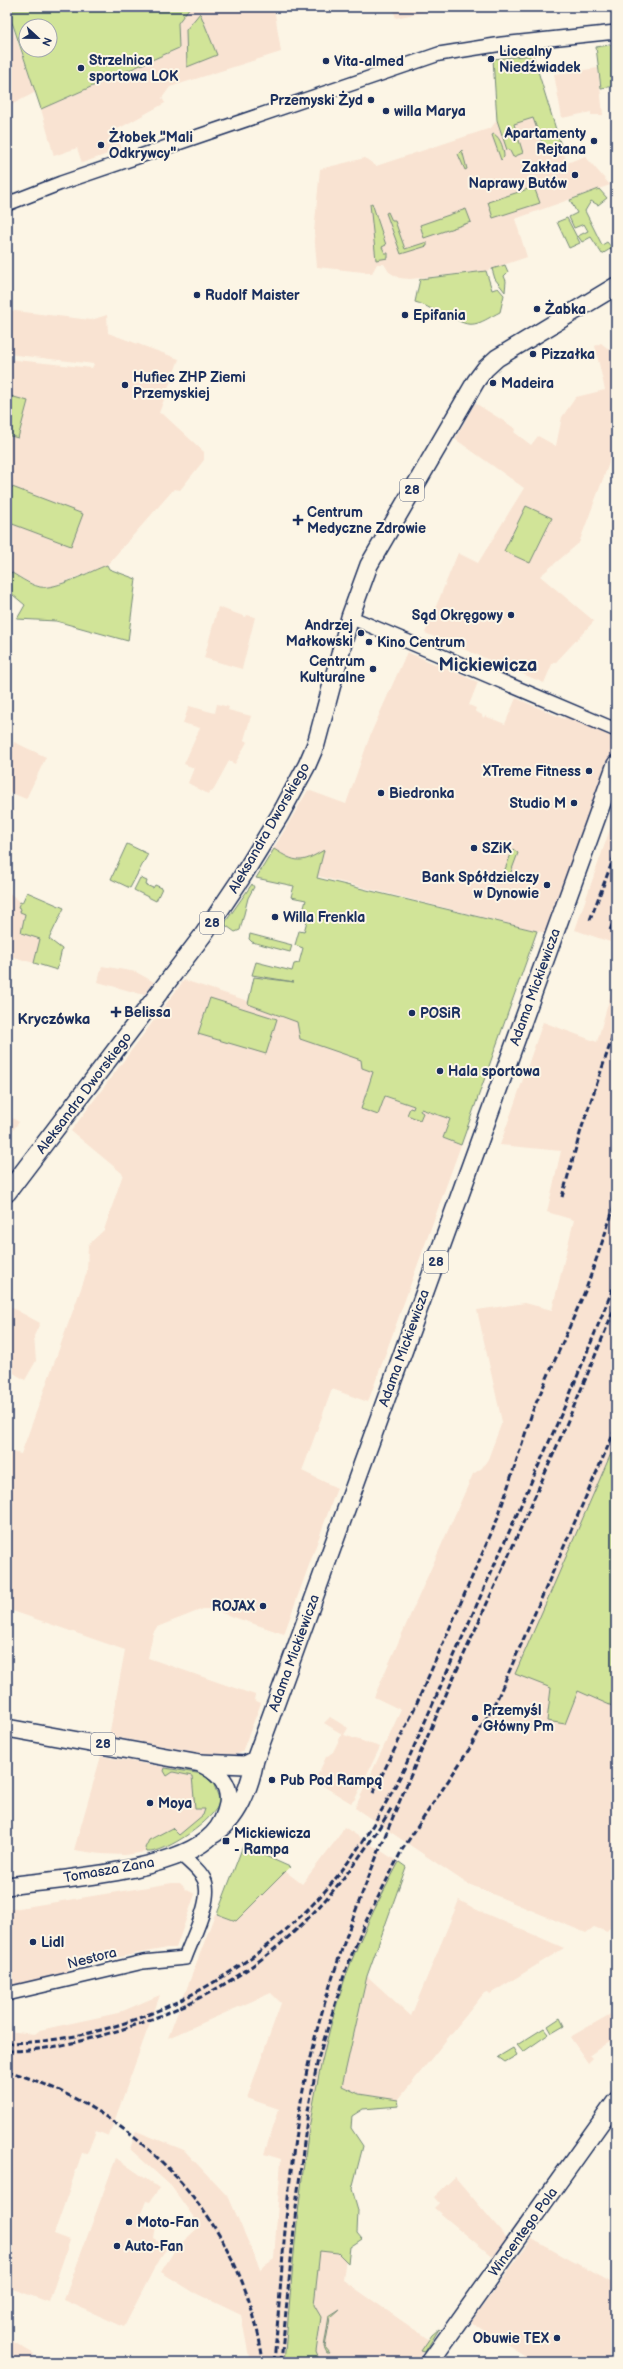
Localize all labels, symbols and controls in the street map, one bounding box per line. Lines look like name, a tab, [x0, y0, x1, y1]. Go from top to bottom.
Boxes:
north arrow	[18, 18, 58, 58]
text: N	[39, 35, 54, 48]
place label: Licealny Niedźwiadek	[499, 43, 581, 76]
place label: Strzelnica sportowa LOK	[89, 52, 179, 85]
place label: Vita-almed	[334, 53, 404, 70]
marker: Licealny Niedźwiadek	[486, 54, 496, 64]
marker: Vita-almed	[321, 56, 331, 66]
marker: Strzelnica sportowa LOK	[76, 63, 86, 73]
place label: Przemyski Żyd	[270, 90, 363, 109]
marker: Przemyski Żyd	[366, 95, 376, 105]
place label: willa Marya	[394, 103, 466, 120]
marker: willa Marya	[381, 106, 391, 116]
place label: Apartamenty Rejtana	[503, 125, 587, 158]
place label: Żłobek "Mali Odkrywcy"	[109, 127, 193, 162]
marker: Apartamenty Rejtana	[589, 136, 599, 146]
marker: Żłobek "Mali Odkrywcy"	[96, 140, 106, 150]
place label: Zakład Naprawy Butów	[468, 159, 568, 192]
marker: Zakład Naprawy Butów	[570, 170, 580, 180]
place label: Rudolf Maister	[205, 287, 300, 304]
marker: Rudolf Maister	[192, 290, 202, 300]
place label: Żabka	[545, 299, 586, 318]
marker: Żabka	[532, 304, 542, 314]
place label: Epifania	[413, 307, 466, 324]
marker: Epifania	[400, 310, 410, 320]
place label: Pizzałka	[541, 346, 595, 363]
marker: Pizzałka	[528, 349, 538, 359]
place label: Hufiec ZHP Ziemi Przemyskiej	[133, 369, 246, 402]
place label: Madeira	[501, 375, 554, 392]
marker: Madeira	[488, 378, 498, 388]
marker: Hufiec ZHP Ziemi Przemyskiej	[120, 380, 130, 390]
road number: 28	[400, 479, 424, 501]
place label: Centrum Medyczne Zdrowie	[307, 504, 426, 537]
marker: Centrum Medyczne Zdrowie	[292, 514, 304, 526]
place label: Sąd Okręgowy	[412, 607, 504, 625]
marker: Sąd Okręgowy	[506, 610, 516, 620]
place label: Andrzej Małkowski	[286, 617, 353, 650]
marker: Andrzej Małkowski	[356, 628, 366, 638]
place label: Kino Centrum	[377, 634, 465, 651]
marker: Kino Centrum	[364, 637, 374, 647]
place label: Centrum Kulturalne	[300, 653, 365, 686]
district label: Mickiewicza	[439, 655, 537, 676]
marker: Centrum Kulturalne	[368, 664, 378, 674]
street label: Aleksandra Dworskiego	[225, 760, 313, 896]
place label: XTreme Fitness	[483, 763, 581, 780]
marker: XTreme Fitness	[584, 766, 594, 776]
place label: Biedronka	[389, 785, 455, 802]
marker: Biedronka	[376, 788, 386, 798]
place label: Studio M	[510, 795, 566, 812]
marker: Studio M	[569, 798, 579, 808]
place label: SZiK	[482, 840, 513, 857]
marker: SZiK	[469, 843, 479, 853]
place label: Bank Spółdzielczy w Dynowie	[421, 869, 540, 902]
marker: Bank Spółdzielczy w Dynowie	[542, 880, 552, 890]
place label: Willa Frenkla	[283, 909, 365, 926]
road number: 28	[200, 912, 224, 934]
marker: Willa Frenkla	[270, 912, 280, 922]
street label: Adama Mickiewicza	[506, 926, 564, 1048]
place label: Belissa	[124, 1004, 171, 1021]
place label: POSiR	[420, 1005, 461, 1022]
marker: Belissa	[111, 1007, 121, 1017]
marker: POSiR	[407, 1008, 417, 1018]
district label: Kryczówka	[18, 1010, 90, 1029]
street label: Aleksandra Dworskiego	[33, 1029, 135, 1157]
place label: Hala sportowa	[448, 1063, 540, 1080]
marker: Hala sportowa	[435, 1066, 445, 1076]
road number: 28	[424, 1251, 448, 1273]
street label: Adama Mickiewicza	[375, 1287, 433, 1409]
street label: Adama Mickiewicza	[265, 1592, 323, 1714]
place label: ROJAX	[212, 1598, 256, 1615]
marker: ROJAX	[258, 1601, 268, 1611]
place label: Przemyśl Główny Pm	[483, 1702, 554, 1735]
marker: Przemyśl Główny Pm	[470, 1713, 480, 1723]
road number: 28	[91, 1733, 115, 1755]
place label: Pub Pod Rampą	[280, 1772, 382, 1790]
marker: Pub Pod Rampą	[267, 1775, 277, 1785]
place label: Moya	[158, 1795, 192, 1812]
marker: Moya	[145, 1798, 155, 1808]
place label: Mickiewicza - Rampa	[234, 1825, 311, 1858]
marker: Mickiewicza - Rampa	[221, 1836, 231, 1846]
street label: Tomasza Zana	[62, 1854, 156, 1886]
place label: Lidl	[41, 1934, 64, 1951]
marker: Lidl	[28, 1937, 38, 1947]
street label: Nestora	[66, 1944, 119, 1972]
street label: Wincentego Pola	[485, 2184, 561, 2280]
place label: Moto-Fan	[137, 2214, 199, 2231]
marker: Moto-Fan	[124, 2217, 134, 2227]
place label: Auto-Fan	[124, 2238, 184, 2255]
marker: Auto-Fan	[112, 2241, 122, 2251]
place label: Obuwie TEX	[473, 2330, 550, 2347]
marker: Obuwie TEX	[552, 2333, 562, 2343]

